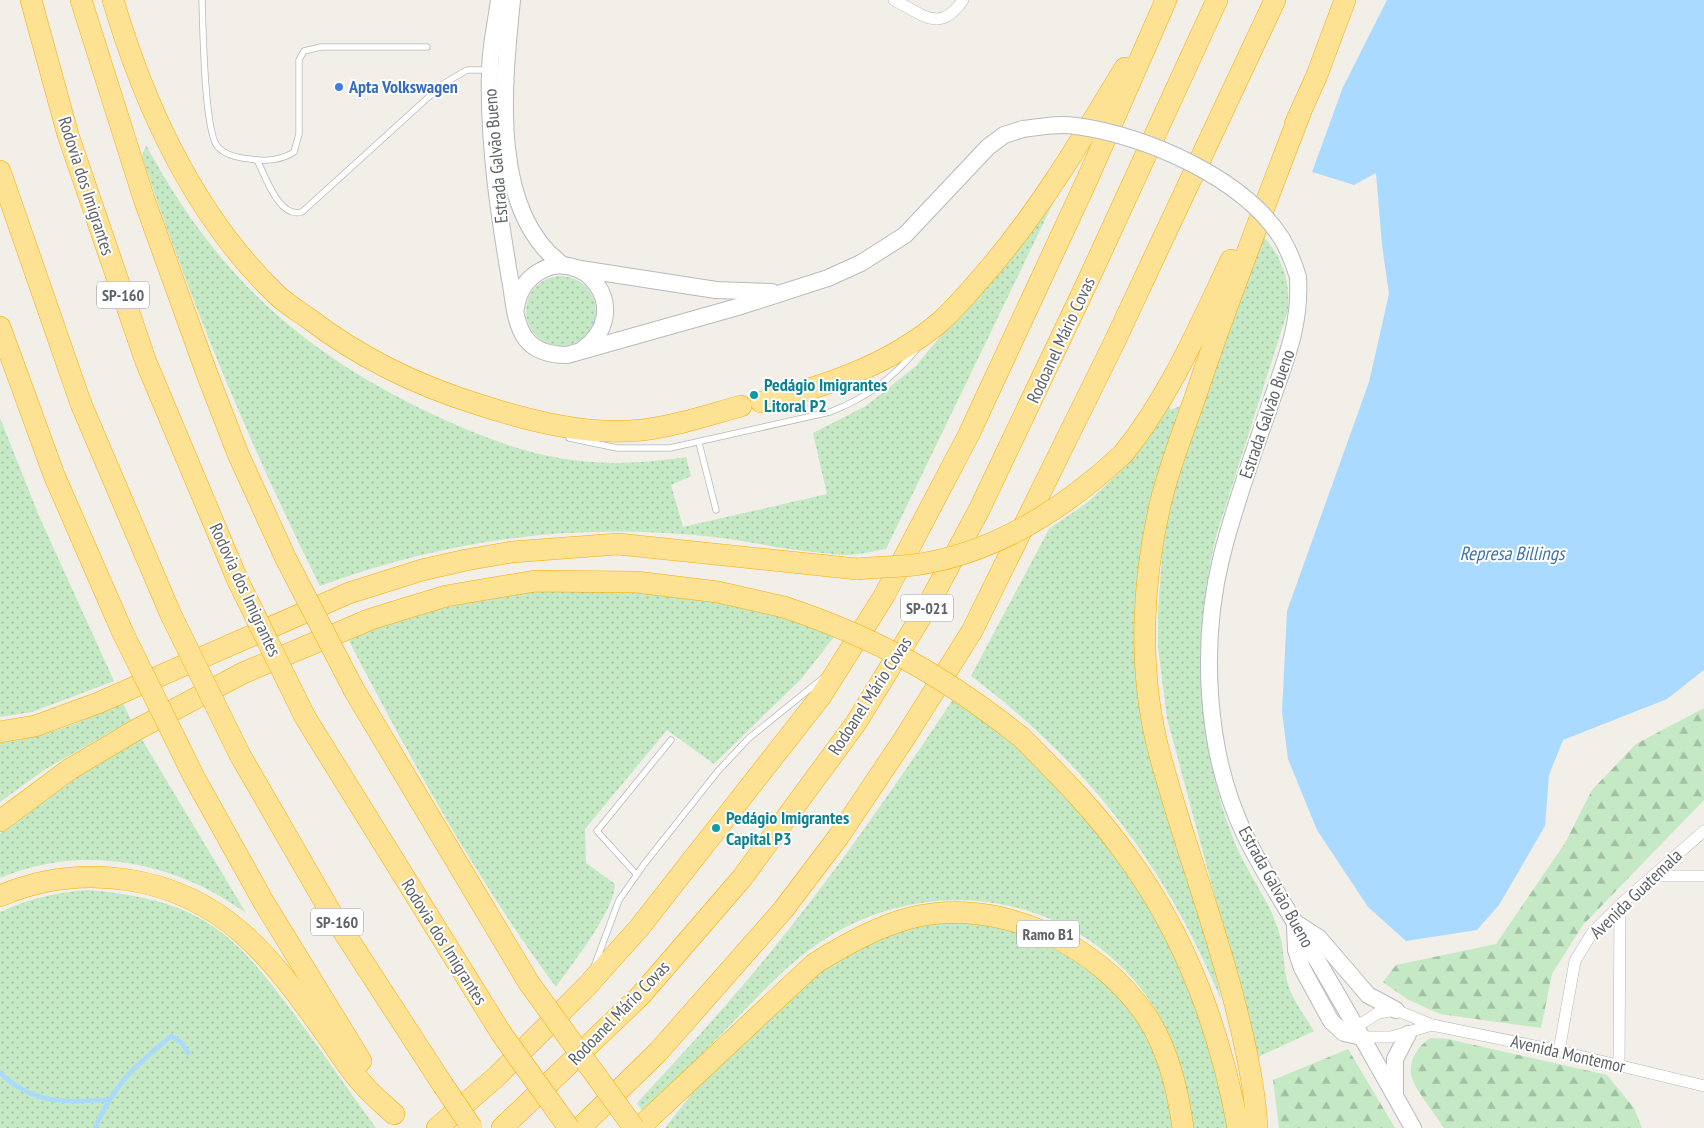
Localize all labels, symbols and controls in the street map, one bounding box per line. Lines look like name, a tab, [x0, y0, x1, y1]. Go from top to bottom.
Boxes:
place label: Apta Volkswagen	[348, 75, 458, 98]
marker: Apta Volkswagen	[333, 81, 345, 93]
street label: Estrada Galvão Bueno	[478, 88, 513, 224]
street label: Rodovia dos Imigrantes	[53, 114, 120, 258]
street label: Rodoanel Mário Covas	[1021, 273, 1100, 407]
road number: SP-160	[97, 282, 149, 308]
street label: Estrada Galvão Bueno	[1234, 346, 1299, 481]
place label: Pedágio Imigrantes Litoral P2	[764, 373, 887, 417]
marker: Pedágio Imigrantes Litoral P2	[748, 389, 760, 401]
street label: Rodovia dos Imigrantes	[205, 519, 286, 660]
water label: Represa Billings	[1460, 541, 1566, 565]
road number: SP-021	[901, 594, 953, 622]
street label: Rodoanel Mário Covas	[823, 632, 916, 759]
place label: Pedágio Imigrantes Capital P3	[726, 806, 849, 850]
marker: Pedágio Imigrantes Capital P3	[710, 822, 722, 834]
street label: Estrada Galvão Bueno	[1234, 822, 1319, 952]
street label: Avenida Guatemala	[1585, 844, 1687, 943]
street label: Rodovia dos Imigrantes	[396, 874, 492, 1009]
road number: SP-160	[311, 909, 363, 936]
road number: Ramo B1	[1017, 921, 1079, 948]
street label: Rodoanel Mário Covas	[563, 956, 674, 1070]
street label: Avenida Montemor	[1509, 1029, 1628, 1078]

